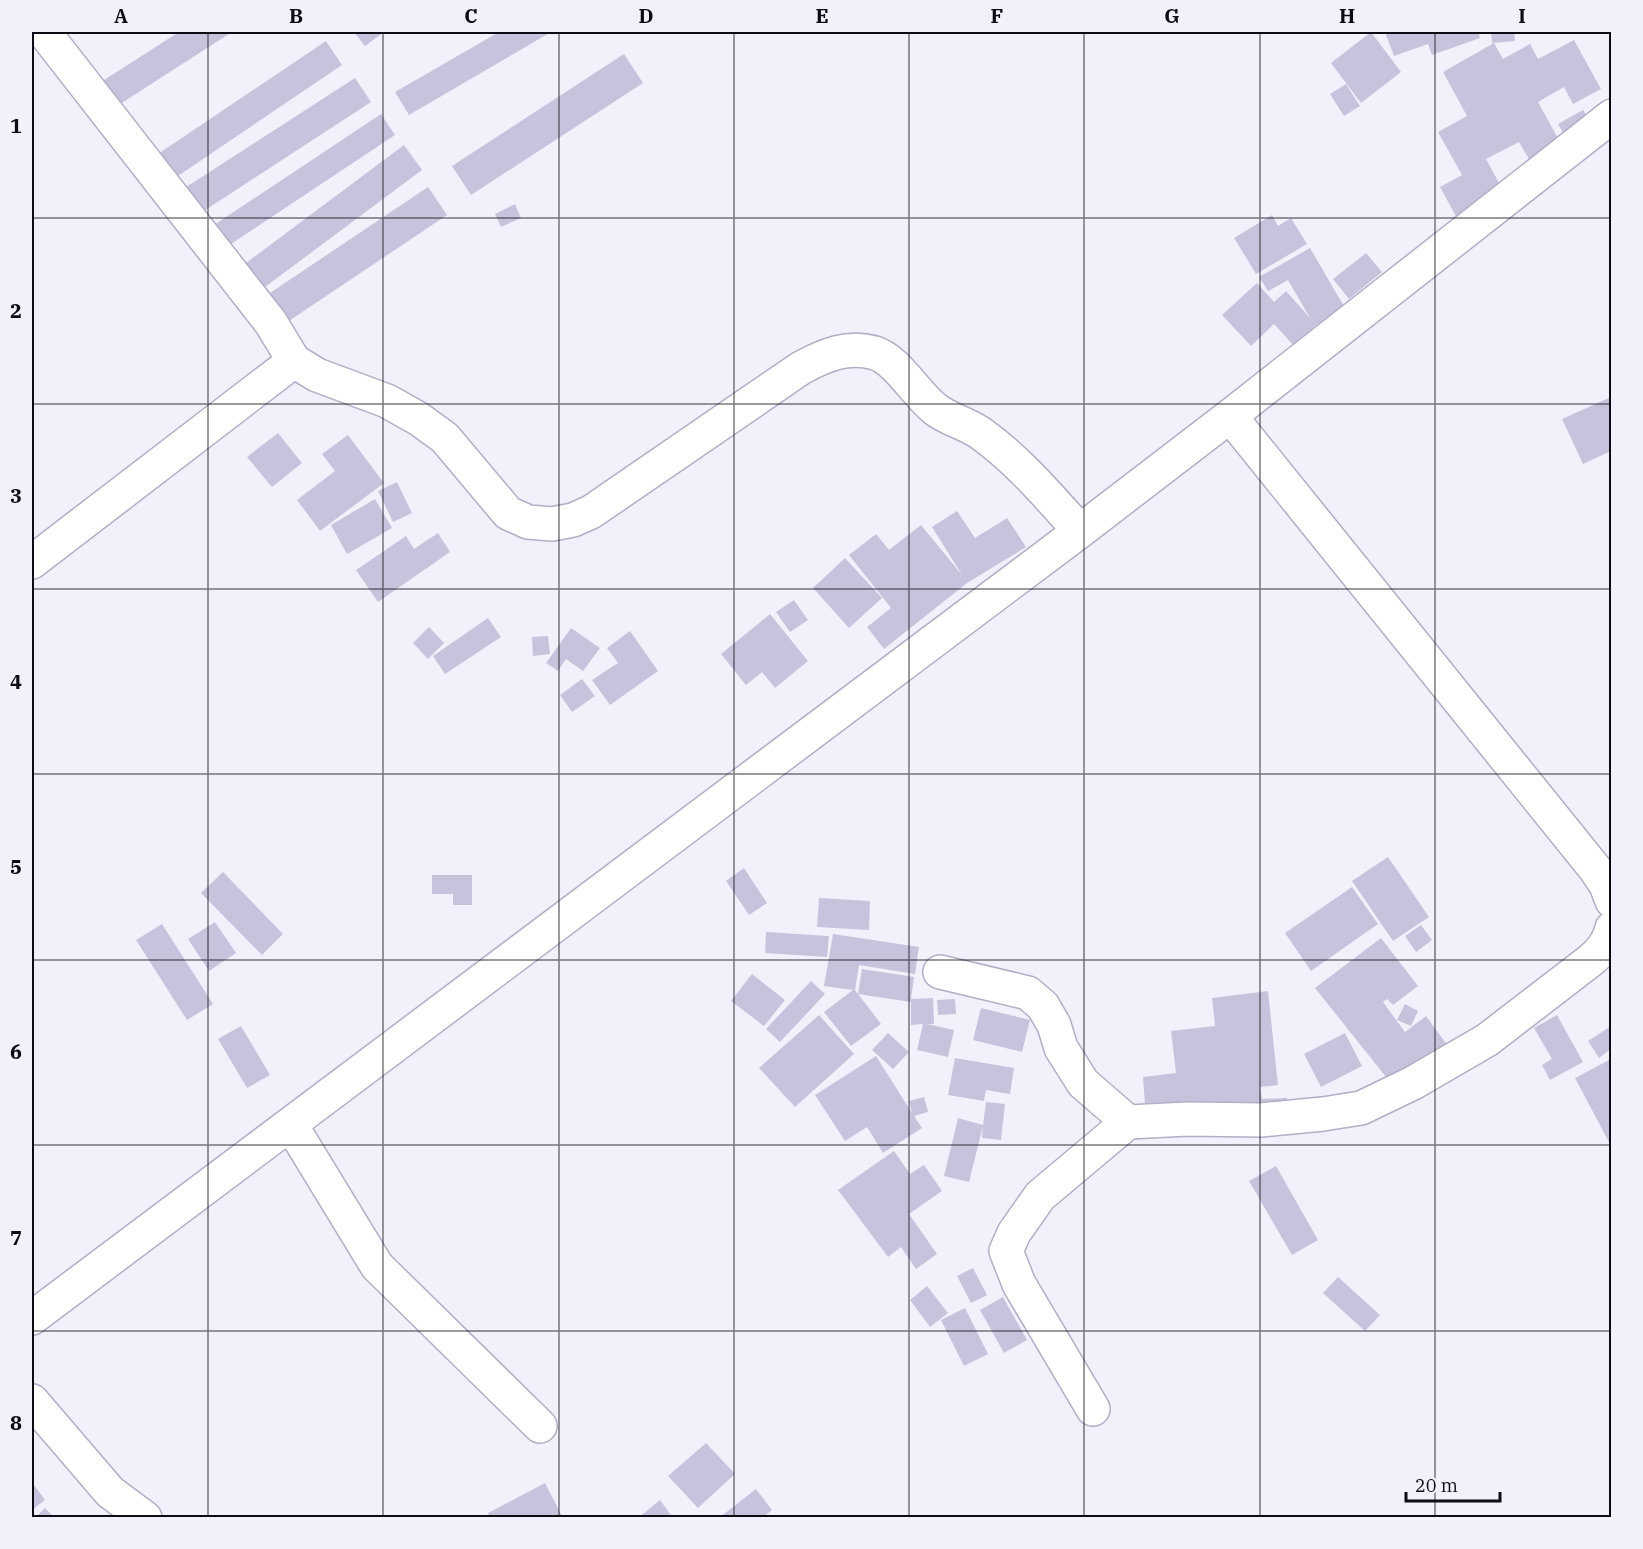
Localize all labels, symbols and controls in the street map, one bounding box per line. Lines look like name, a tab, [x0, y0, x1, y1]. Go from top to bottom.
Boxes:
text: A	[114, 2, 128, 29]
text: B	[289, 2, 303, 29]
text: C	[464, 2, 478, 29]
text: D	[638, 2, 654, 29]
text: E	[815, 2, 829, 29]
text: F	[991, 2, 1003, 29]
text: G	[1164, 2, 1180, 29]
text: H	[1339, 2, 1355, 29]
text: I	[1518, 2, 1526, 29]
text: 1	[10, 112, 22, 139]
text: 2	[10, 297, 22, 324]
text: 3	[10, 482, 22, 509]
text: 4	[10, 668, 22, 695]
text: 5	[10, 853, 22, 880]
text: 6	[10, 1038, 22, 1065]
text: 7	[10, 1224, 22, 1251]
text: 8	[10, 1409, 22, 1436]
scale bar	[1406, 1465, 1500, 1503]
text: 20 m	[1415, 1474, 1458, 1497]

